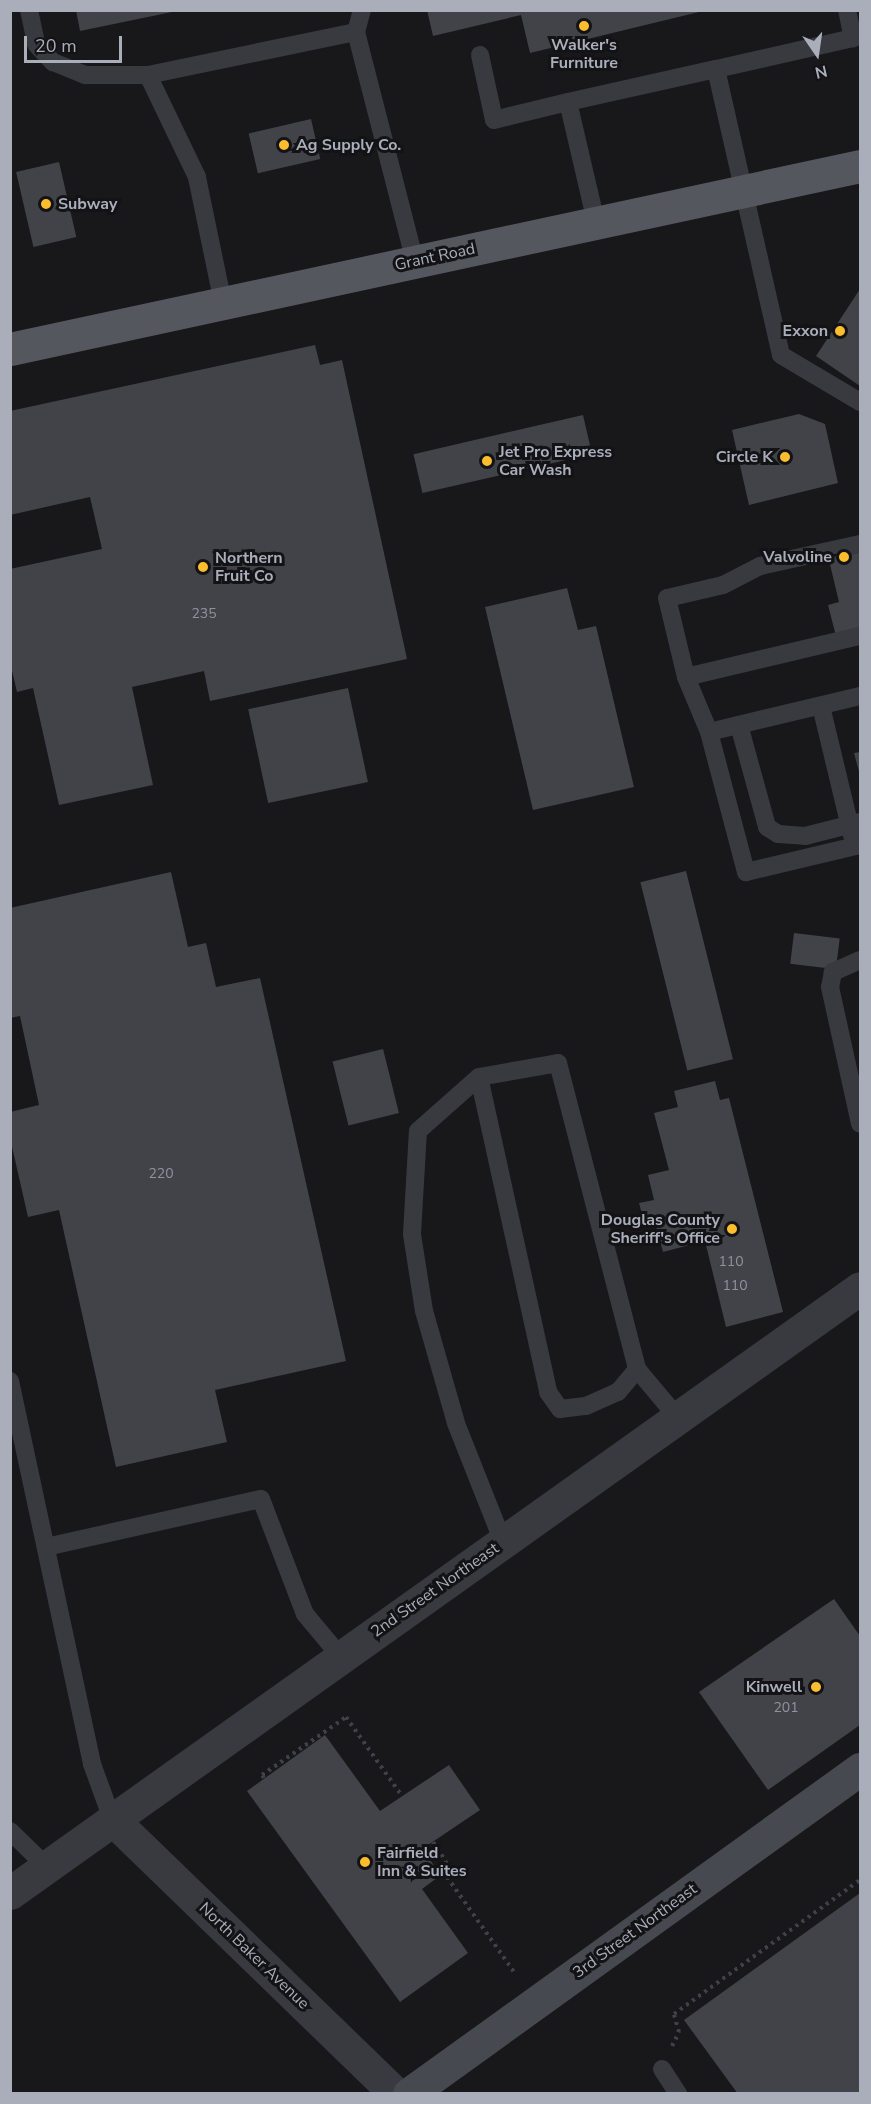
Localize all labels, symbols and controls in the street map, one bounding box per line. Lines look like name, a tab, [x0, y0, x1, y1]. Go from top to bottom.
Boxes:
marker: Walker's Furniture	[577, 19, 591, 33]
scale bar	[27, 24, 124, 62]
north arrow	[787, 24, 847, 84]
text: 20 m	[35, 34, 77, 58]
place label: Walker's Furniture	[550, 35, 618, 73]
text: N	[813, 59, 829, 84]
place label: Ag Supply Co.	[296, 135, 401, 155]
marker: Ag Supply Co.	[277, 138, 291, 152]
place label: Subway	[58, 194, 117, 214]
marker: Subway	[39, 197, 53, 211]
street label: Grant Road	[393, 239, 477, 275]
place label: Exxon	[783, 321, 828, 341]
marker: Exxon	[833, 324, 847, 338]
place label: Jet Pro Express Car Wash	[499, 442, 612, 480]
place label: Circle K	[716, 447, 773, 467]
marker: Circle K	[778, 450, 792, 464]
marker: Jet Pro Express Car Wash	[480, 454, 494, 468]
place label: Valvoline	[763, 547, 832, 567]
place label: Northern Fruit Co	[215, 548, 283, 586]
marker: Valvoline	[837, 550, 851, 564]
marker: Northern Fruit Co	[196, 560, 210, 574]
house number: 235	[191, 606, 217, 622]
house number: 220	[148, 1166, 174, 1182]
place label: Douglas County Sheriff's Office	[601, 1210, 720, 1248]
marker: Douglas County Sheriff's Office	[725, 1222, 739, 1236]
house number: 110	[718, 1254, 744, 1270]
house number: 110	[722, 1278, 748, 1294]
street label: 2nd Street Northeast	[367, 1539, 503, 1641]
place label: Kinwell	[746, 1677, 802, 1697]
marker: Kinwell	[807, 1678, 825, 1696]
house number: 201	[773, 1700, 799, 1716]
place label: Fairfield Inn & Suites	[377, 1843, 466, 1881]
marker: Fairfield Inn & Suites	[358, 1855, 372, 1869]
street label: 3rd Street Northeast	[569, 1880, 701, 1982]
street label: North Baker Avenue	[195, 1899, 313, 2013]

